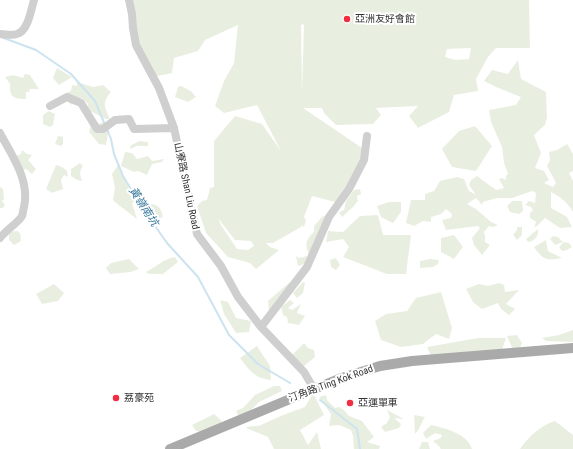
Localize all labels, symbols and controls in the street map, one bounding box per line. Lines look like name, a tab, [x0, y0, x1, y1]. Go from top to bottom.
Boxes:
place label: 亞洲友好會館	[355, 13, 415, 25]
marker: 亞洲友好會館	[342, 14, 352, 24]
street label: 山寮路 Shan Liu Road	[171, 141, 201, 231]
water label: 黃嶺南坑	[125, 185, 161, 229]
street label: 汀角路 Ting Kok Road	[287, 363, 375, 405]
place label: 荔豪苑	[124, 392, 154, 404]
marker: 荔豪苑	[111, 393, 121, 403]
place label: 亞運單車	[358, 397, 398, 409]
marker: 亞運單車	[345, 398, 355, 408]

